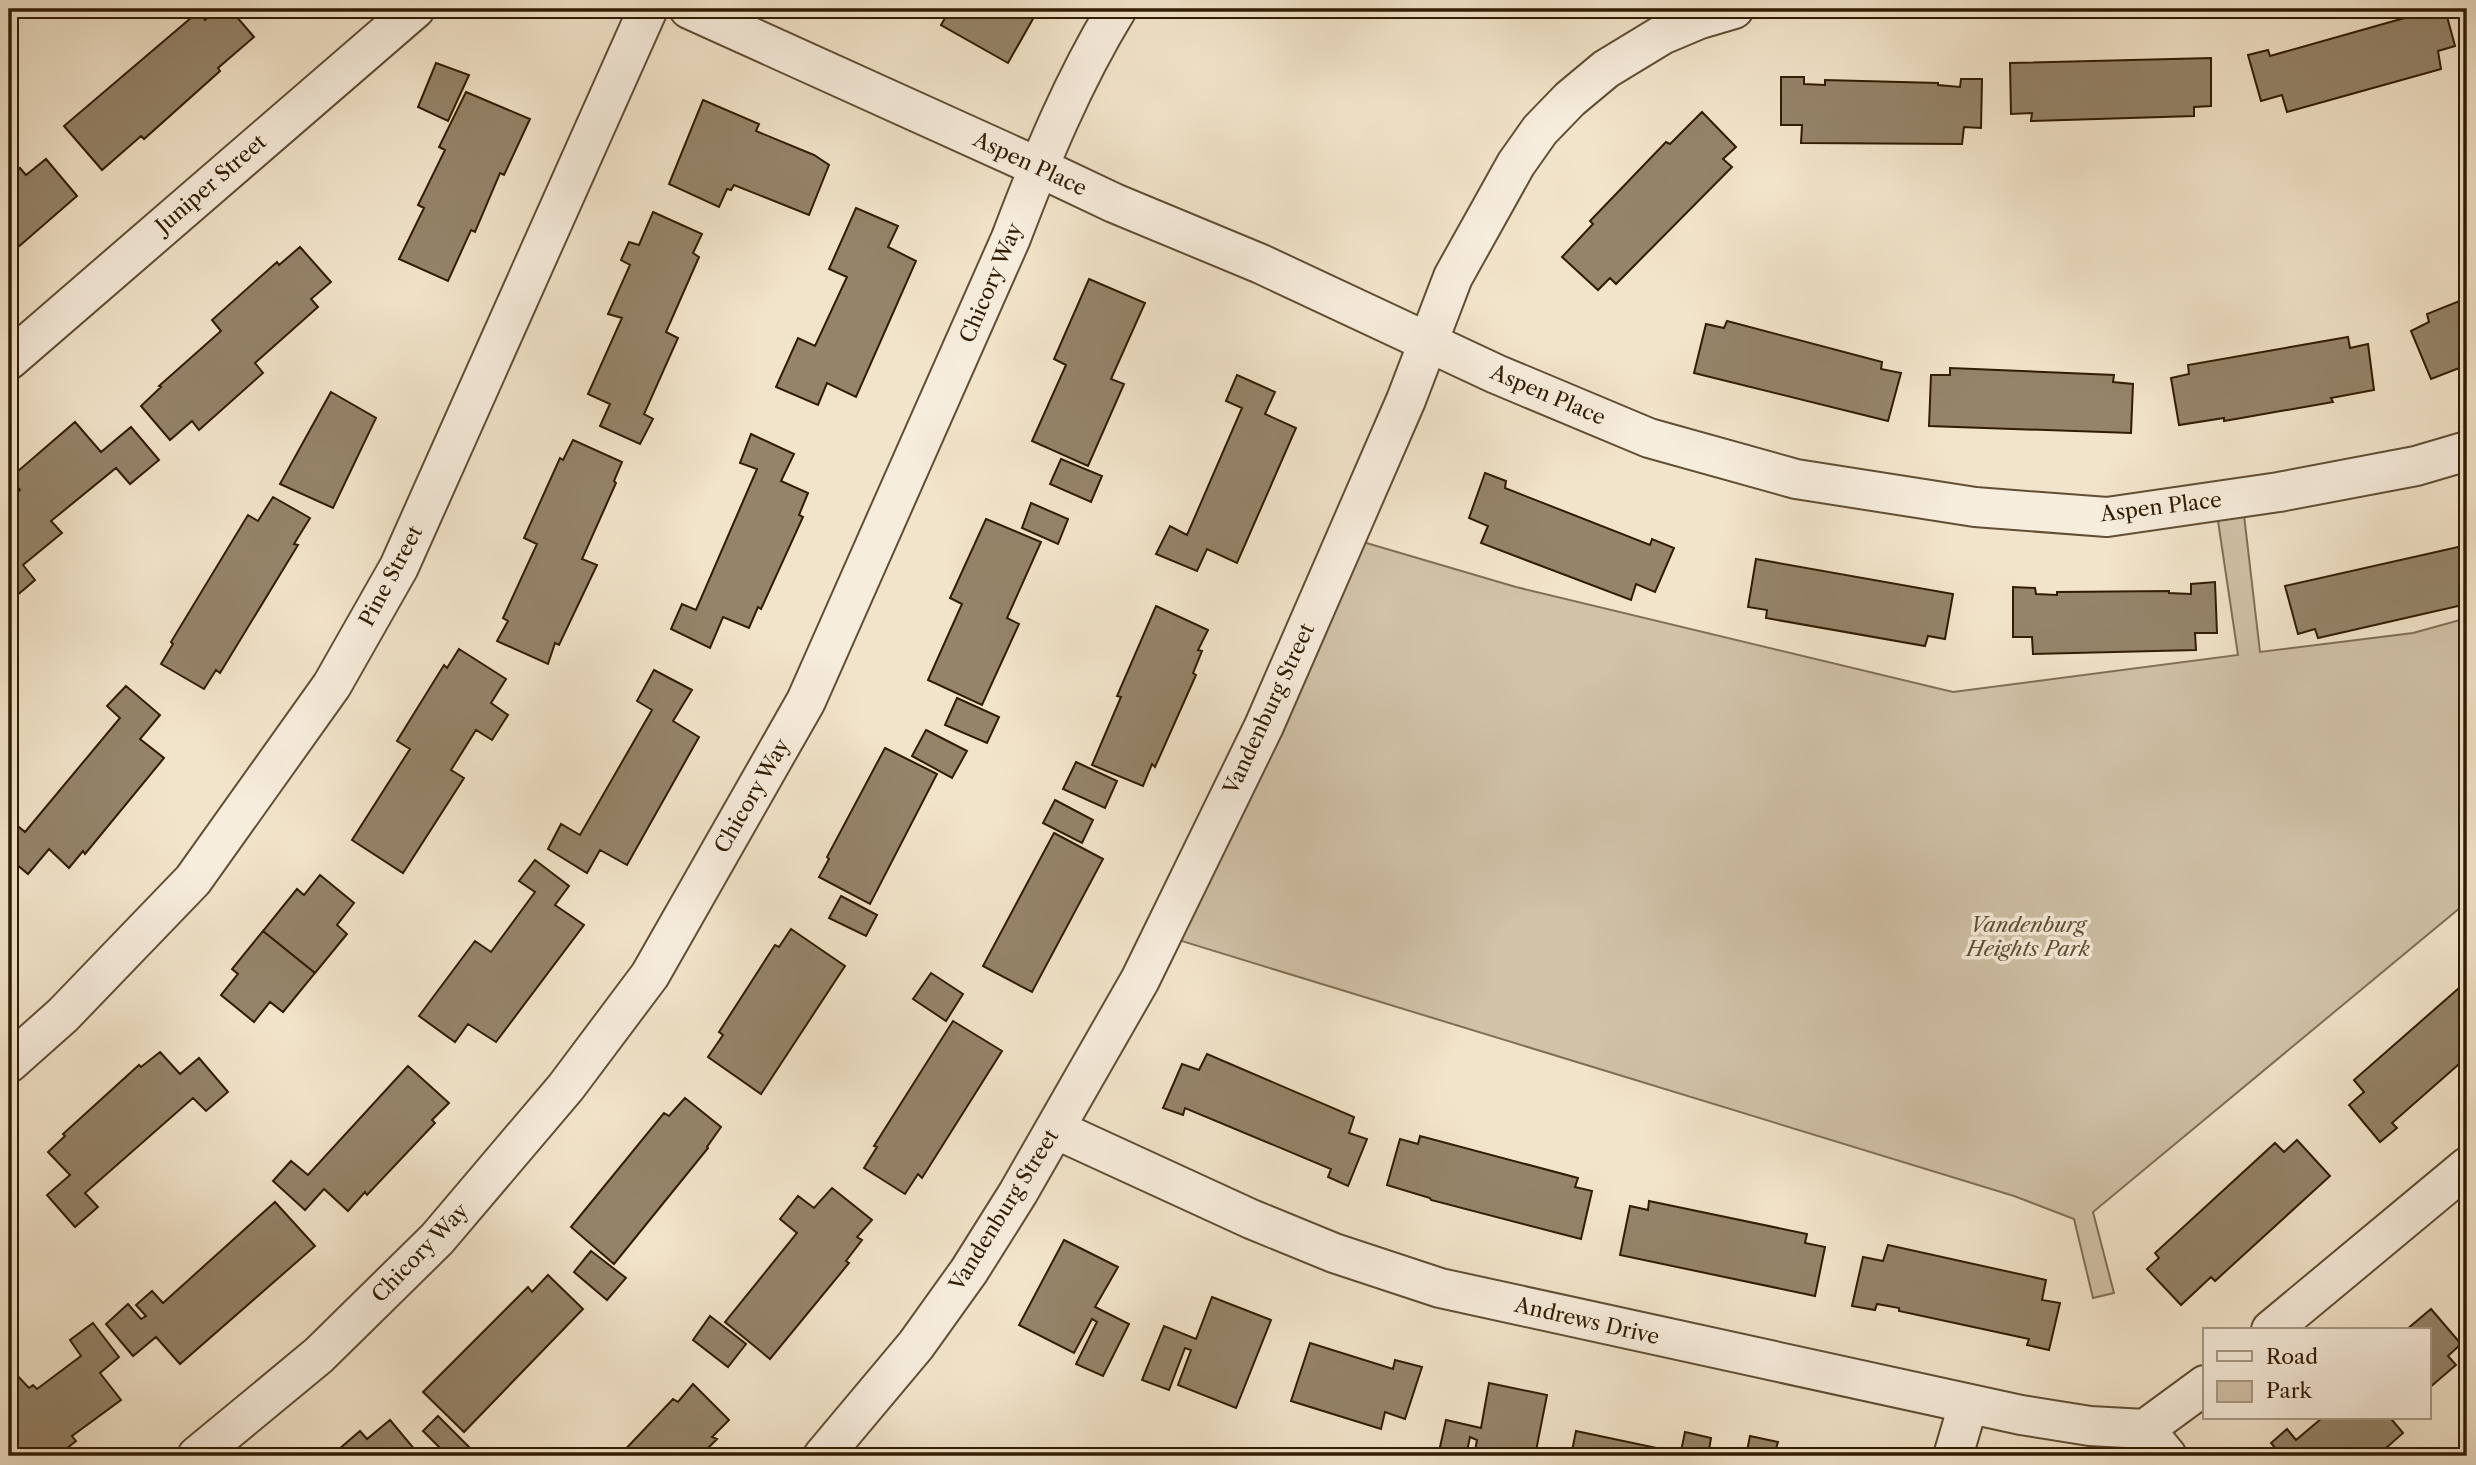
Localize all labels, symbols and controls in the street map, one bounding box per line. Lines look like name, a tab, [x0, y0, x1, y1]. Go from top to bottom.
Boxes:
street label: Aspen Place	[969, 126, 1091, 201]
street label: Juniper Street	[148, 129, 271, 240]
street label: Chicory Way	[954, 219, 1027, 346]
street label: Aspen Place	[1486, 359, 1609, 430]
street label: Aspen Place	[2098, 487, 2223, 526]
street label: Pine Street	[354, 521, 428, 630]
street label: Vandenburg Street	[1218, 619, 1319, 799]
street label: Chicory Way	[709, 734, 794, 857]
park label: Vandenburg Heights Park	[1964, 912, 2090, 961]
street label: Vandenburg Street	[943, 1124, 1064, 1296]
street label: Chicory Way	[366, 1198, 473, 1307]
street label: Andrews Drive	[1511, 1291, 1662, 1349]
legend	[2203, 1328, 2430, 1420]
text: Road	[2266, 1344, 2318, 1369]
text: Park	[2266, 1378, 2312, 1403]

